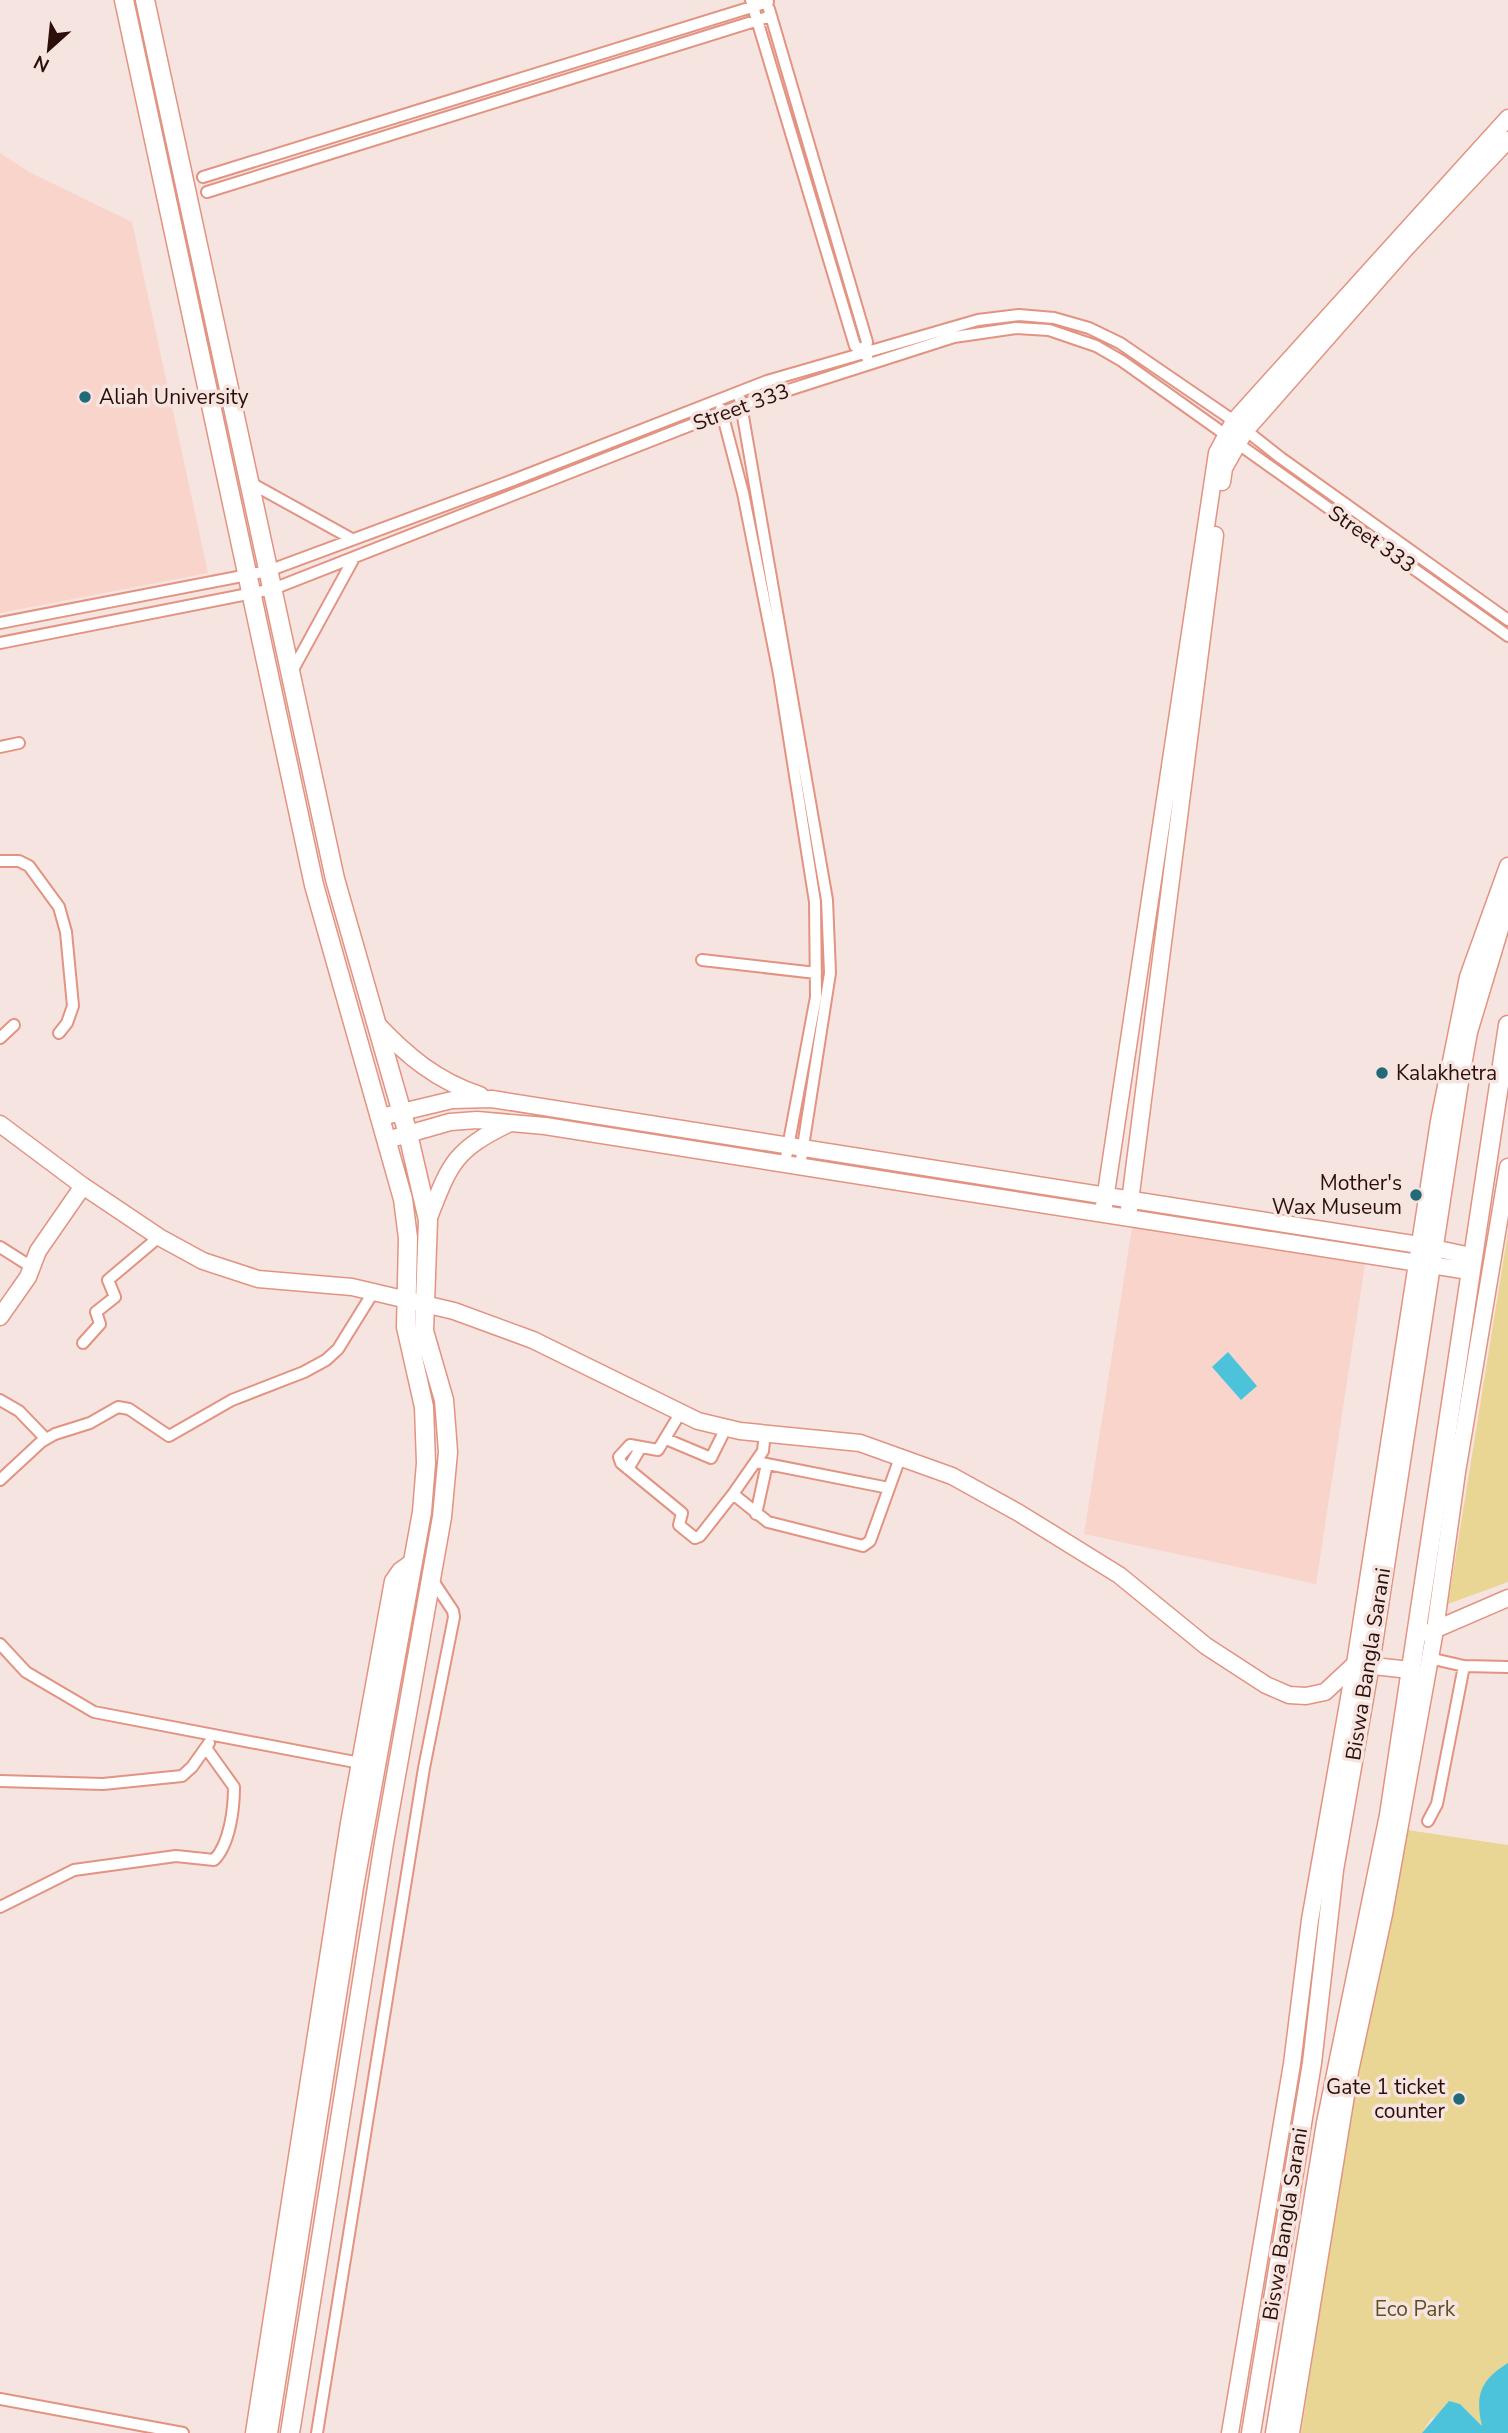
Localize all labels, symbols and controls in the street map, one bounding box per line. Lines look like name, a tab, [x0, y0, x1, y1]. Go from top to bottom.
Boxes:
north arrow	[14, 14, 84, 84]
text: N	[29, 48, 54, 78]
street label: Street 333	[689, 377, 793, 437]
place label: Aliah University	[99, 383, 249, 411]
marker: Aliah University	[77, 389, 93, 405]
street label: Street 333	[1323, 499, 1421, 579]
place label: Kalakhetra	[1396, 1059, 1497, 1087]
marker: Kalakhetra	[1374, 1065, 1390, 1081]
place label: Mother's Wax Museum	[1272, 1169, 1402, 1221]
marker: Mother's Wax Museum	[1408, 1187, 1424, 1203]
street label: Biswa Bangla Sarani	[1339, 1566, 1397, 1762]
place label: Gate 1 ticket counter	[1326, 2073, 1446, 2125]
marker: Gate 1 ticket counter	[1451, 2091, 1467, 2107]
street label: Biswa Bangla Sarani	[1256, 2126, 1314, 2322]
park label: Eco Park	[1375, 2295, 1456, 2323]

